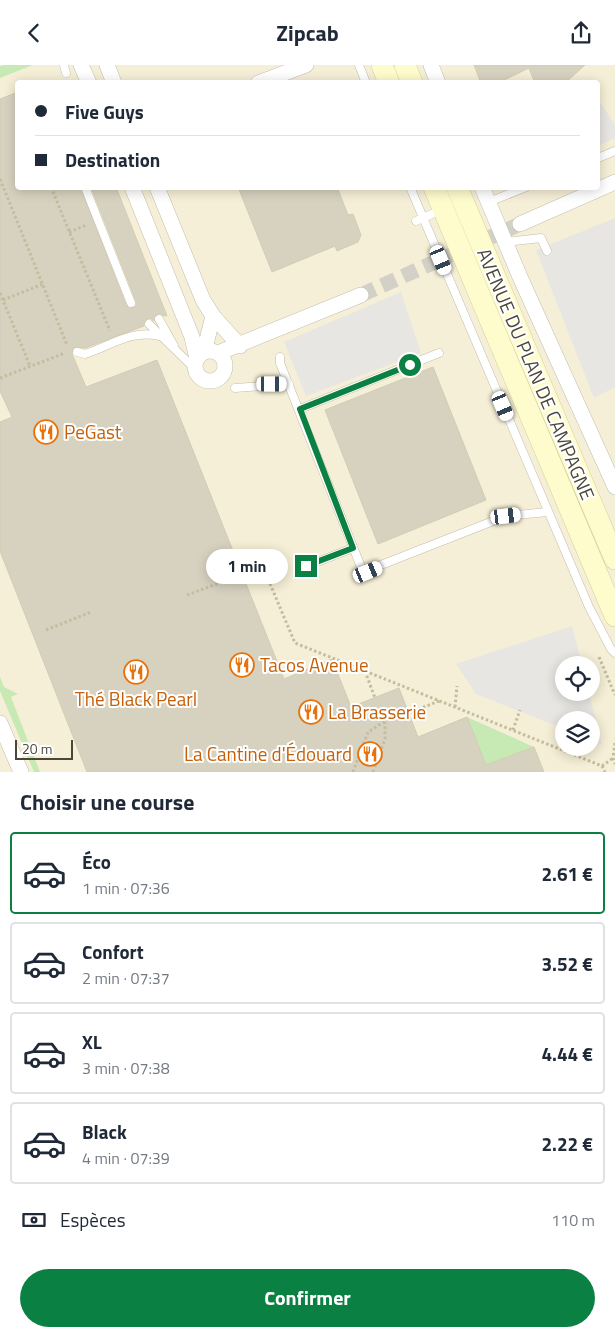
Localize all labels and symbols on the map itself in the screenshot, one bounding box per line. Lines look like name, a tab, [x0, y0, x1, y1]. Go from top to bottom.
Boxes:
car	[428, 243, 453, 277]
street label: AVENUE DU PLAN DE CAMPAGNE	[470, 243, 603, 504]
route start	[399, 354, 421, 376]
car	[257, 377, 287, 392]
car	[490, 389, 515, 423]
place label: PeGast	[64, 417, 122, 446]
restaurant icon: PeGast	[33, 419, 59, 445]
car	[490, 507, 521, 525]
callout: 1 min	[206, 549, 288, 583]
route end	[295, 555, 317, 577]
car	[351, 559, 384, 585]
place label: Tacos Avenue	[260, 650, 368, 679]
restaurant icon: Tacos Avenue	[229, 652, 255, 678]
restaurant icon: Thé Black Pearl	[123, 659, 149, 685]
place label: Thé Black Pearl	[75, 684, 197, 713]
place label: La Brasserie	[328, 697, 426, 726]
restaurant icon: La Brasserie	[298, 699, 324, 725]
scale bar	[15, 737, 72, 760]
place label: La Cantine d'Édouard	[184, 739, 352, 768]
restaurant icon: La Cantine d'Édouard	[357, 741, 383, 767]

